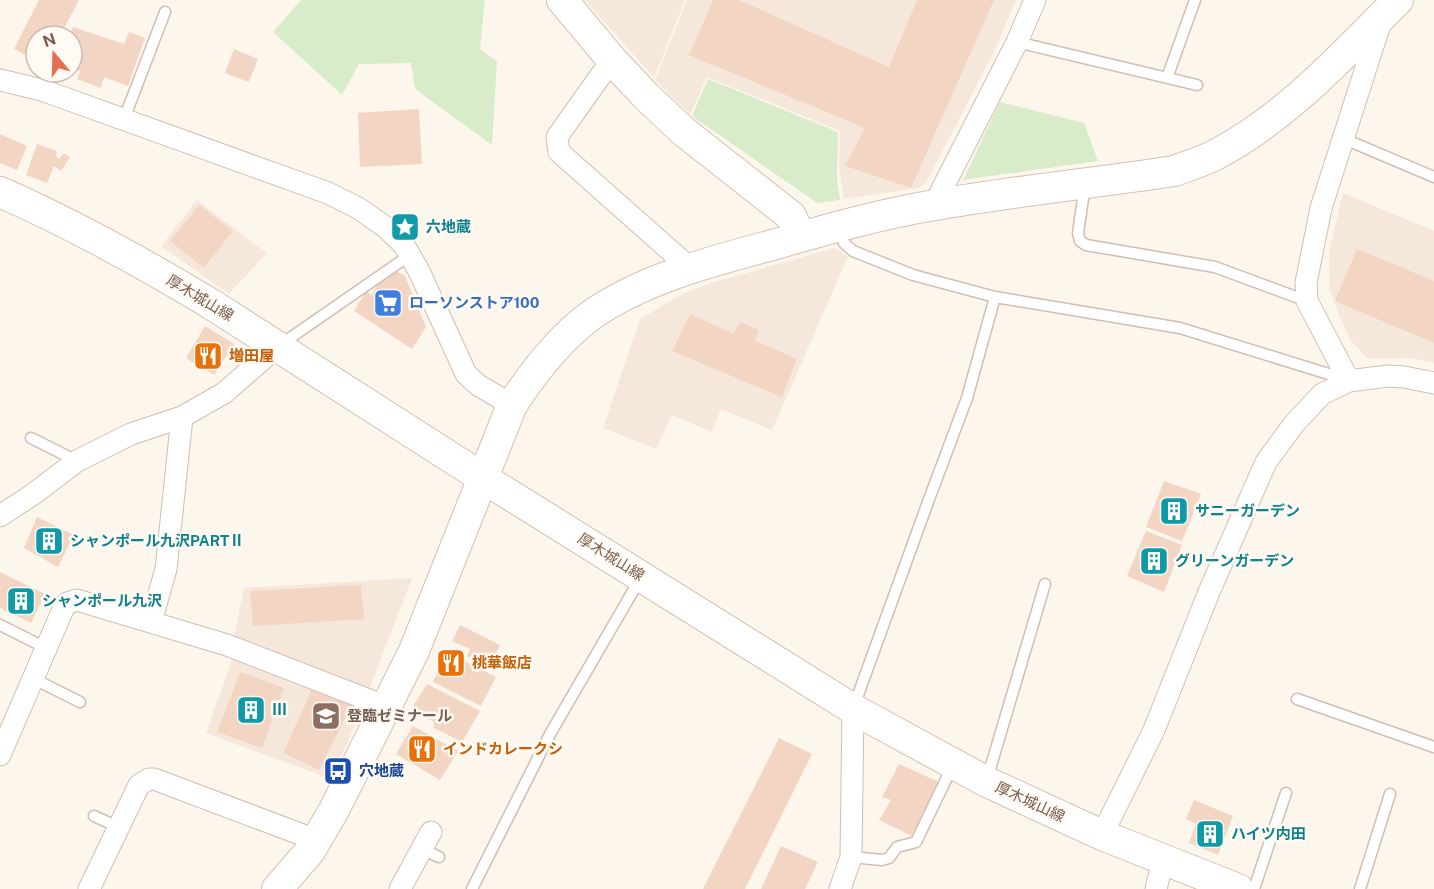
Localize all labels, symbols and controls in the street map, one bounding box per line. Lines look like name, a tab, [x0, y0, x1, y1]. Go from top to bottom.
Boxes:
north arrow	[24, 24, 84, 84]
text: N	[40, 29, 58, 51]
place icon: 六地蔵	[389, 211, 421, 243]
place label: 六地蔵	[426, 218, 471, 235]
street label: 厚木城山線	[164, 271, 237, 324]
supermarket icon: ローソンストア100	[372, 287, 404, 319]
place label: ローソンストア100	[409, 294, 540, 311]
restaurant icon: 増田屋	[192, 340, 224, 372]
place label: 増田屋	[229, 347, 274, 364]
building icon: サニーガーデン	[1158, 495, 1190, 527]
place label: サニーガーデン	[1195, 502, 1300, 519]
building icon: シャンポール九沢PARTⅡ	[33, 525, 65, 557]
street label: 厚木城山線	[575, 529, 648, 584]
place label: シャンポール九沢PARTⅡ	[70, 532, 244, 549]
building icon: グリーンガーデン	[1138, 545, 1170, 577]
place label: グリーンガーデン	[1175, 552, 1294, 569]
building icon: シャンポール九沢	[5, 585, 37, 617]
place label: シャンポール九沢	[42, 592, 162, 609]
restaurant icon: 桃華飯店	[435, 647, 467, 679]
place label: 桃華飯店	[472, 654, 532, 671]
building icon: Ⅲ	[235, 694, 267, 726]
school or university icon: 登臨ゼミナール	[310, 700, 342, 732]
place label: Ⅲ	[272, 701, 287, 718]
place label: 登臨ゼミナール	[347, 707, 452, 724]
restaurant icon: インドカレークシ	[406, 733, 438, 765]
place label: インドカレークシ	[443, 740, 563, 757]
bus stop icon: 穴地蔵	[322, 755, 354, 787]
place label: 穴地蔵	[359, 762, 404, 779]
street label: 厚木城山線	[993, 778, 1068, 825]
building icon: ハイツ内田	[1194, 818, 1226, 850]
place label: ハイツ内田	[1231, 825, 1306, 842]

